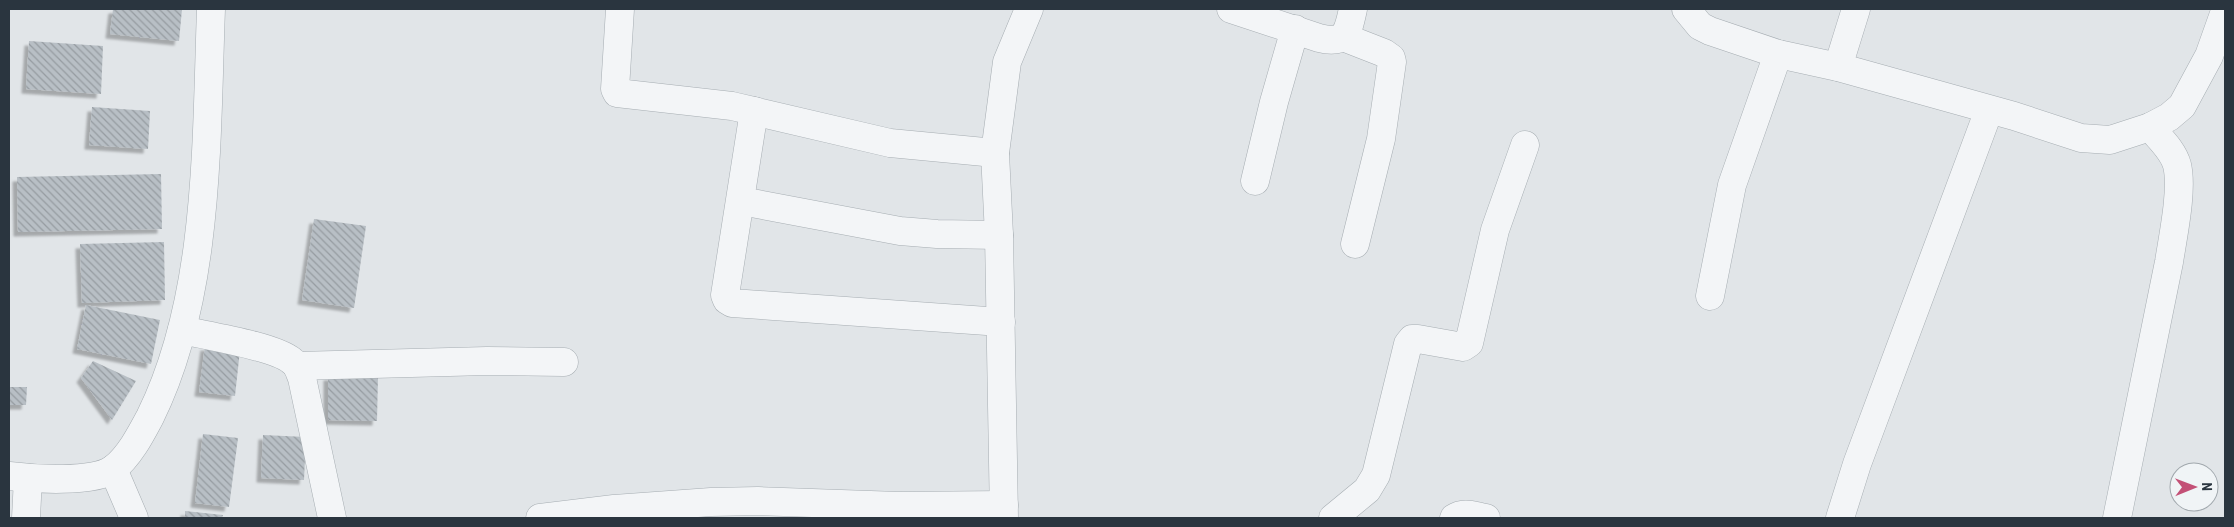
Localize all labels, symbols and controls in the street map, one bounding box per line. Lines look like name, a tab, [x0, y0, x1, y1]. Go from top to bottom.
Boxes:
north arrow	[2169, 462, 2219, 512]
text: N	[2199, 482, 2215, 491]

